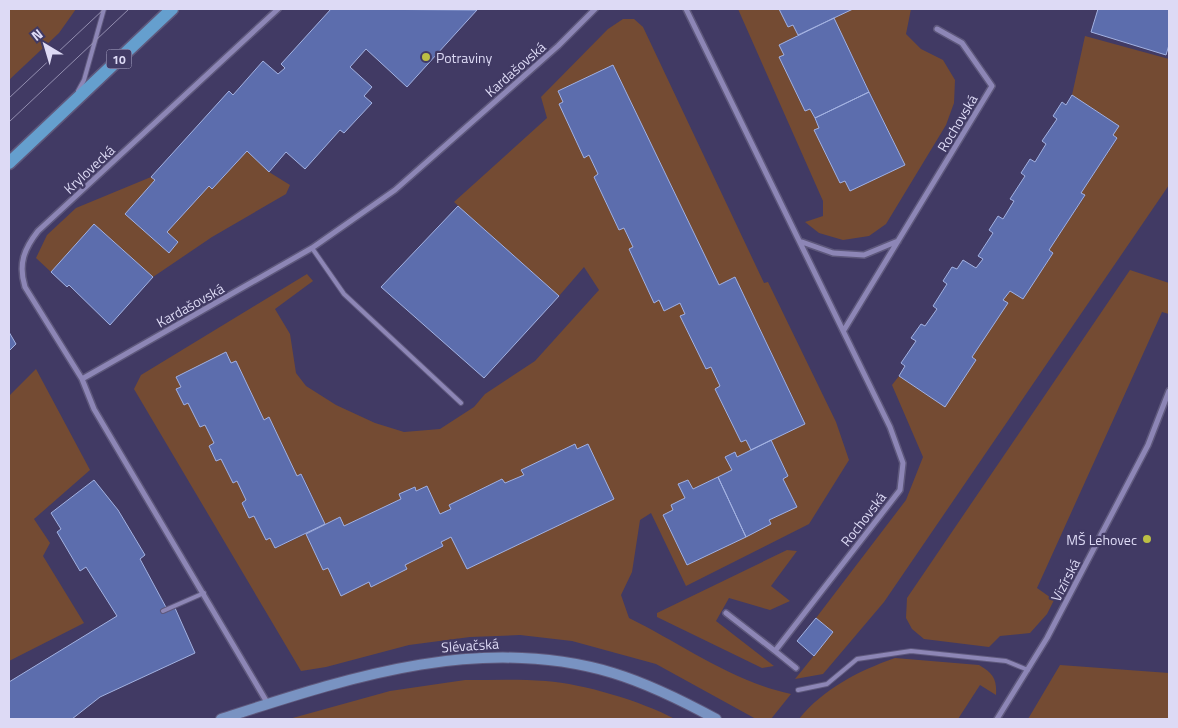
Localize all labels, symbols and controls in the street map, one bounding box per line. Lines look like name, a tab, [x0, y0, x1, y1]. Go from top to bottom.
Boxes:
north arrow	[20, 20, 70, 70]
text: N	[26, 23, 47, 46]
street label: Kardašovská	[480, 37, 550, 101]
place label: Potraviny	[436, 47, 493, 68]
road number: 10	[106, 50, 132, 68]
marker: Potraviny	[420, 51, 432, 63]
street label: Rochovská	[932, 90, 982, 156]
street label: Krylovecká	[59, 140, 119, 198]
street label: Kardašovská	[152, 278, 228, 332]
street label: Rochovská	[835, 487, 891, 551]
place label: MŠ Lehovec	[1066, 529, 1137, 550]
marker: MŠ Lehovec	[1141, 533, 1153, 545]
street label: Vizírská	[1045, 555, 1085, 605]
street label: Slévačská	[440, 633, 500, 657]

